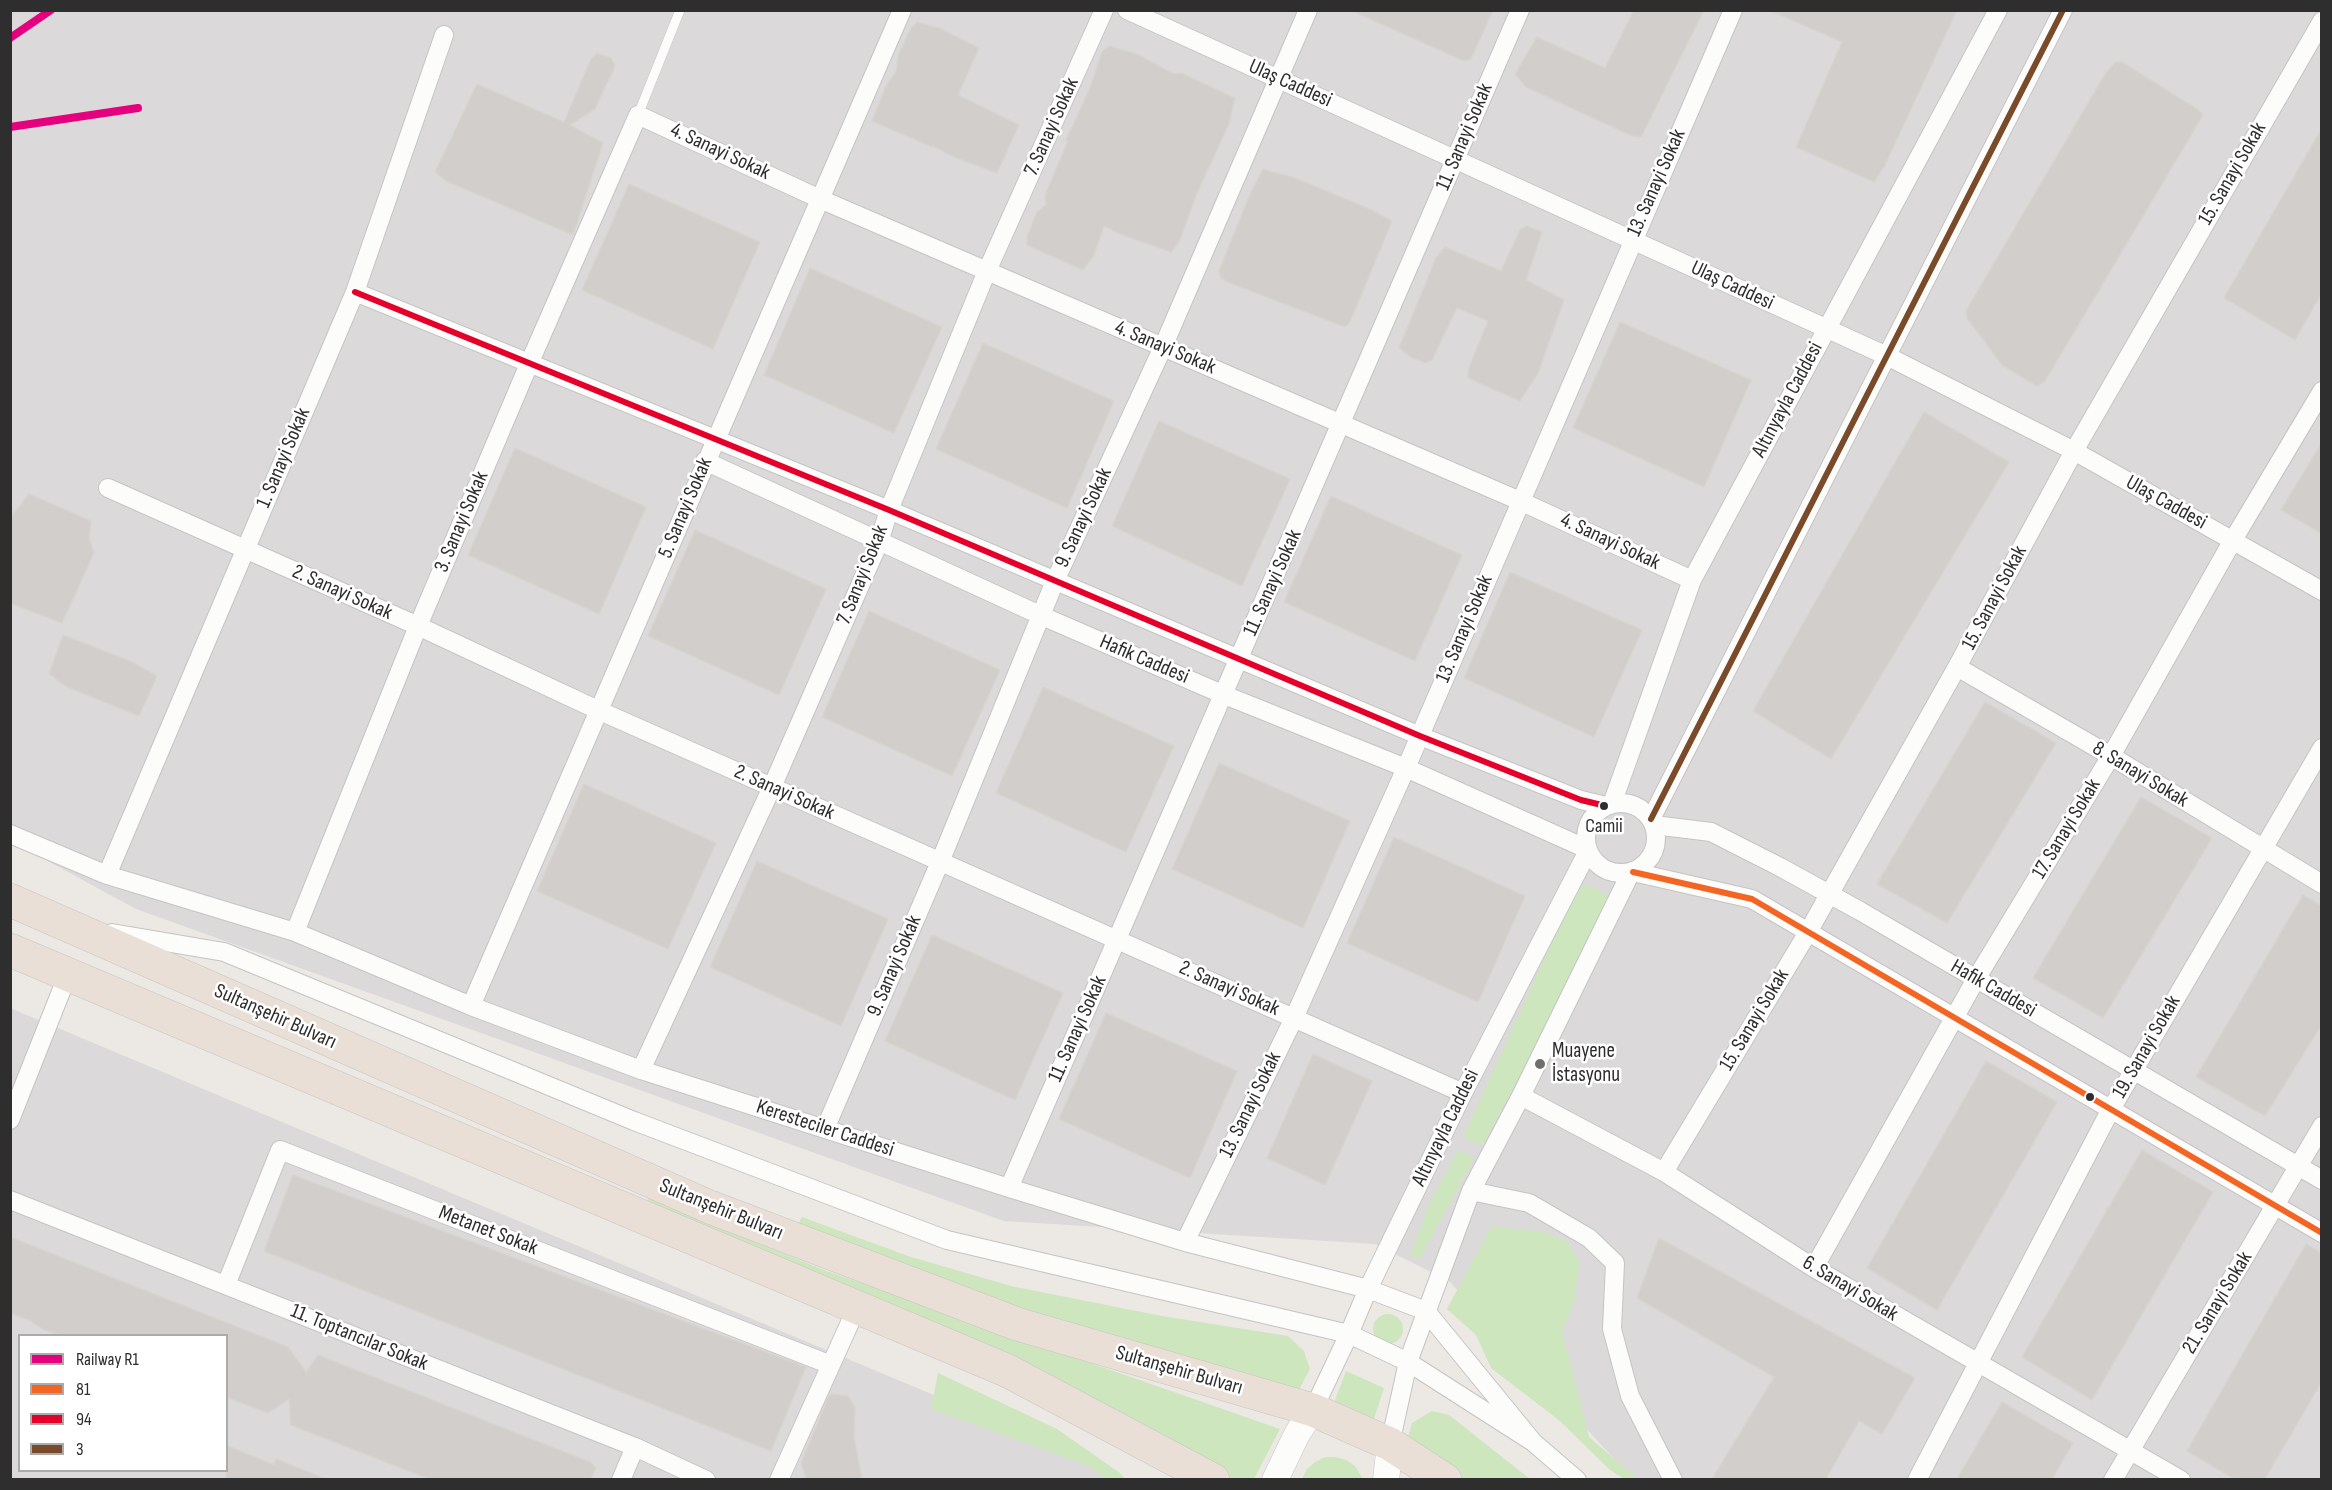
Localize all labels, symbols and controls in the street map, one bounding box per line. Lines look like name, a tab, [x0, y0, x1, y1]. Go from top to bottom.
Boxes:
street label: Ulaş Caddesi	[1244, 54, 1336, 114]
street label: 7. Sanayi Sokak	[1019, 74, 1085, 180]
street label: 11. Sanayi Sokak	[1431, 80, 1499, 194]
street label: 4. Sanayi Sokak	[666, 118, 774, 186]
street label: 15. Sanayi Sokak	[2194, 118, 2272, 230]
street label: 13. Sanayi Sokak	[1622, 126, 1692, 240]
street label: Ulaş Caddesi	[1687, 256, 1777, 316]
street label: 4. Sanayi Sokak	[1111, 315, 1219, 381]
street label: Altınyayla Caddesi	[1747, 338, 1829, 462]
street label: 1. Sanayi Sokak	[252, 404, 316, 512]
street label: 5. Sanayi Sokak	[654, 454, 718, 562]
street label: 9. Sanayi Sokak	[1050, 464, 1118, 572]
street label: 3. Sanayi Sokak	[429, 468, 495, 576]
street label: Ulaş Caddesi	[2121, 471, 2211, 535]
street label: 4. Sanayi Sokak	[1556, 508, 1664, 576]
street label: 7. Sanayi Sokak	[832, 522, 894, 628]
street label: 11. Sanayi Sokak	[1238, 526, 1308, 640]
street label: 15. Sanayi Sokak	[1957, 542, 2033, 654]
street label: 2. Sanayi Sokak	[288, 560, 396, 626]
street label: 13. Sanayi Sokak	[1431, 571, 1499, 687]
street label: Hafik Caddesi	[1096, 630, 1192, 690]
street label: 8. Sanayi Sokak	[2087, 736, 2193, 814]
street label: 2. Sanayi Sokak	[730, 760, 838, 826]
street label: 17. Sanayi Sokak	[2027, 774, 2107, 884]
marker: Camii	[1598, 800, 1610, 812]
place label: Camii	[1585, 815, 1623, 839]
street label: 9. Sanayi Sokak	[862, 912, 928, 1020]
street label: Hafik Caddesi	[1946, 954, 2040, 1024]
street label: 2. Sanayi Sokak	[1175, 956, 1283, 1022]
street label: 15. Sanayi Sokak	[1715, 965, 1795, 1075]
street label: 11. Sanayi Sokak	[1043, 972, 1113, 1086]
street label: Sultanşehir Bulvarı	[210, 979, 340, 1055]
street label: 19. Sanayi Sokak	[2107, 991, 2187, 1103]
place label: Muayene İstasyonu	[1552, 1039, 1620, 1089]
street label: 13. Sanayi Sokak	[1215, 1048, 1287, 1162]
marker: Muayene İstasyonu	[1533, 1057, 1547, 1071]
street label: Altınyayla Caddesi	[1407, 1065, 1485, 1191]
unlabelled marker	[2084, 1091, 2096, 1103]
street label: Keresteciler Caddesi	[753, 1095, 897, 1163]
street label: Sultanşehir Bulvarı	[655, 1174, 787, 1246]
street label: Metanet Sokak	[435, 1201, 541, 1261]
street label: 21. Sanayi Sokak	[2178, 1247, 2258, 1359]
street label: 6. Sanayi Sokak	[1798, 1251, 1902, 1327]
street label: 11. Toptancılar Sokak	[287, 1299, 431, 1377]
legend	[18, 1334, 228, 1472]
street label: Sultanşehir Bulvarı	[1112, 1341, 1246, 1401]
text: Railway R1	[76, 1349, 139, 1370]
text: 81	[76, 1379, 90, 1400]
text: 94	[76, 1409, 92, 1430]
text: 3	[76, 1439, 84, 1460]

